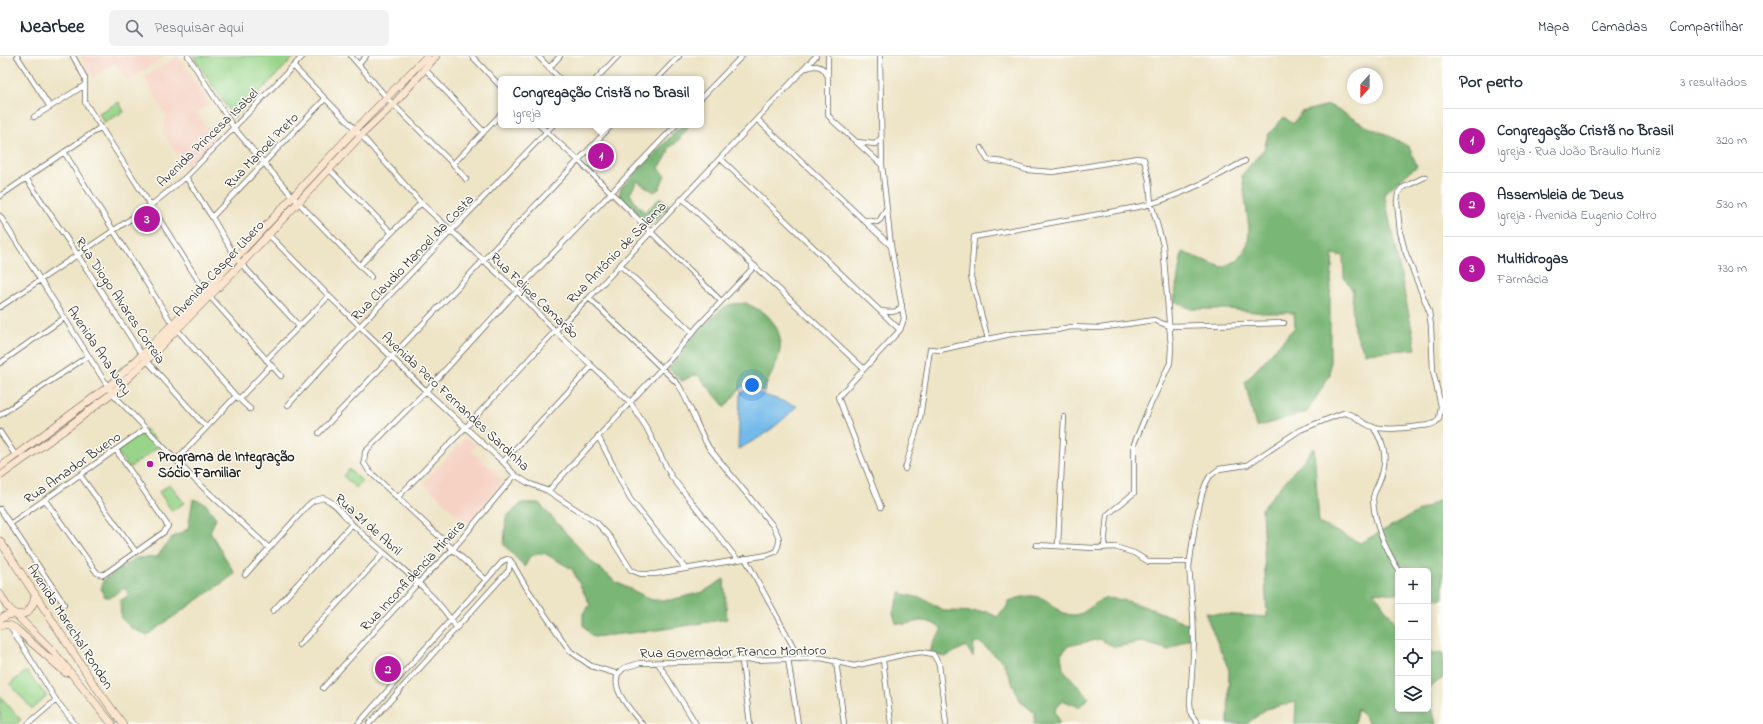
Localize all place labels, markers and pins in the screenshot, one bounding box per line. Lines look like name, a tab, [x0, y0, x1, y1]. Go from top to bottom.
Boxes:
pin: 1	[588, 141, 614, 171]
pin: 3	[134, 204, 160, 234]
place label: Programa de Integração Sócio Familiar	[158, 447, 295, 484]
marker: Programa de Integração Sócio Familiar	[145, 459, 155, 469]
pin: 2	[375, 654, 401, 684]

